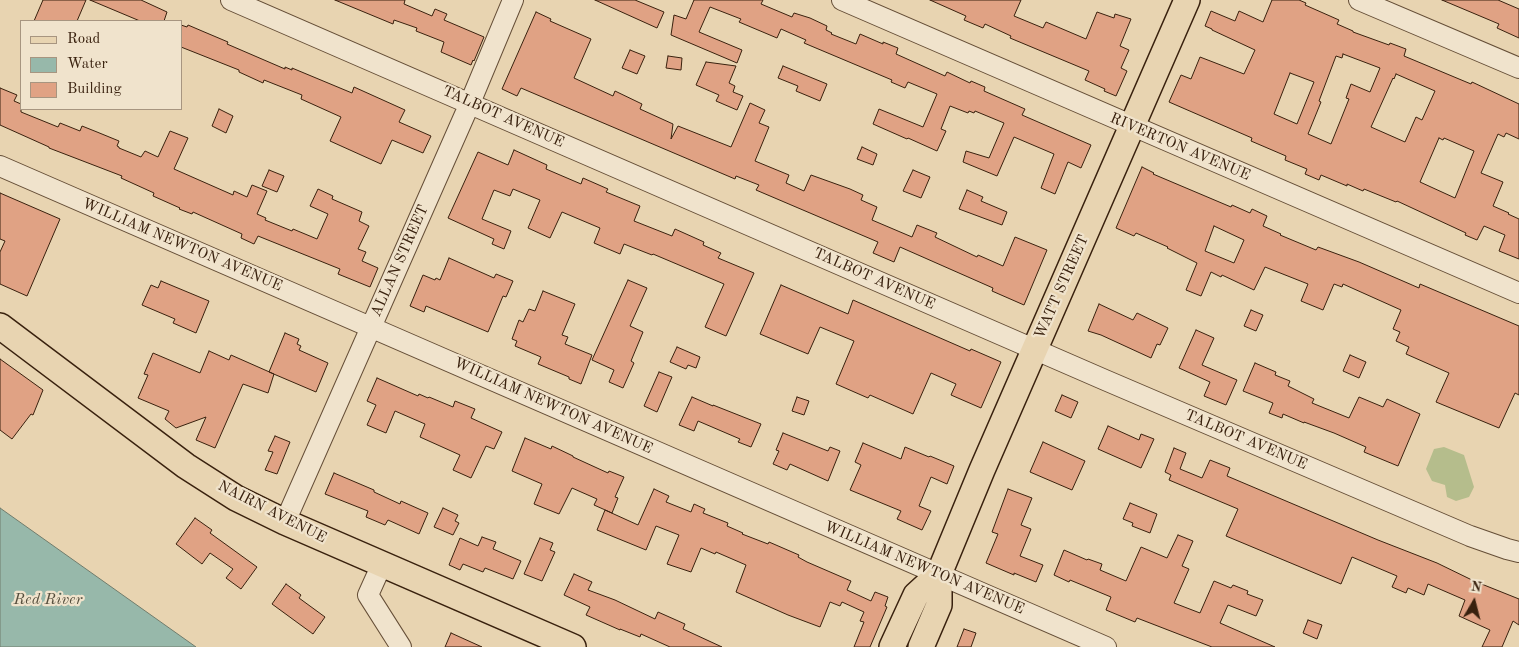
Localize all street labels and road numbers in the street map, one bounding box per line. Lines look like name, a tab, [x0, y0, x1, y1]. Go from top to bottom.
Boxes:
street label: TALBOT AVENUE	[439, 82, 567, 152]
street label: RIVERTON AVENUE	[1107, 109, 1253, 185]
street label: WILLIAM NEWTON AVENUE	[79, 195, 285, 295]
street label: ALLAN STREET	[367, 202, 433, 320]
street label: WATT STREET	[1031, 232, 1093, 342]
street label: TALBOT AVENUE	[810, 244, 938, 314]
street label: WILLIAM NEWTON AVENUE	[451, 354, 655, 458]
street label: TALBOT AVENUE	[1182, 406, 1310, 474]
street label: NAIRN AVENUE	[215, 477, 329, 547]
street label: WILLIAM NEWTON AVENUE	[821, 518, 1027, 618]

